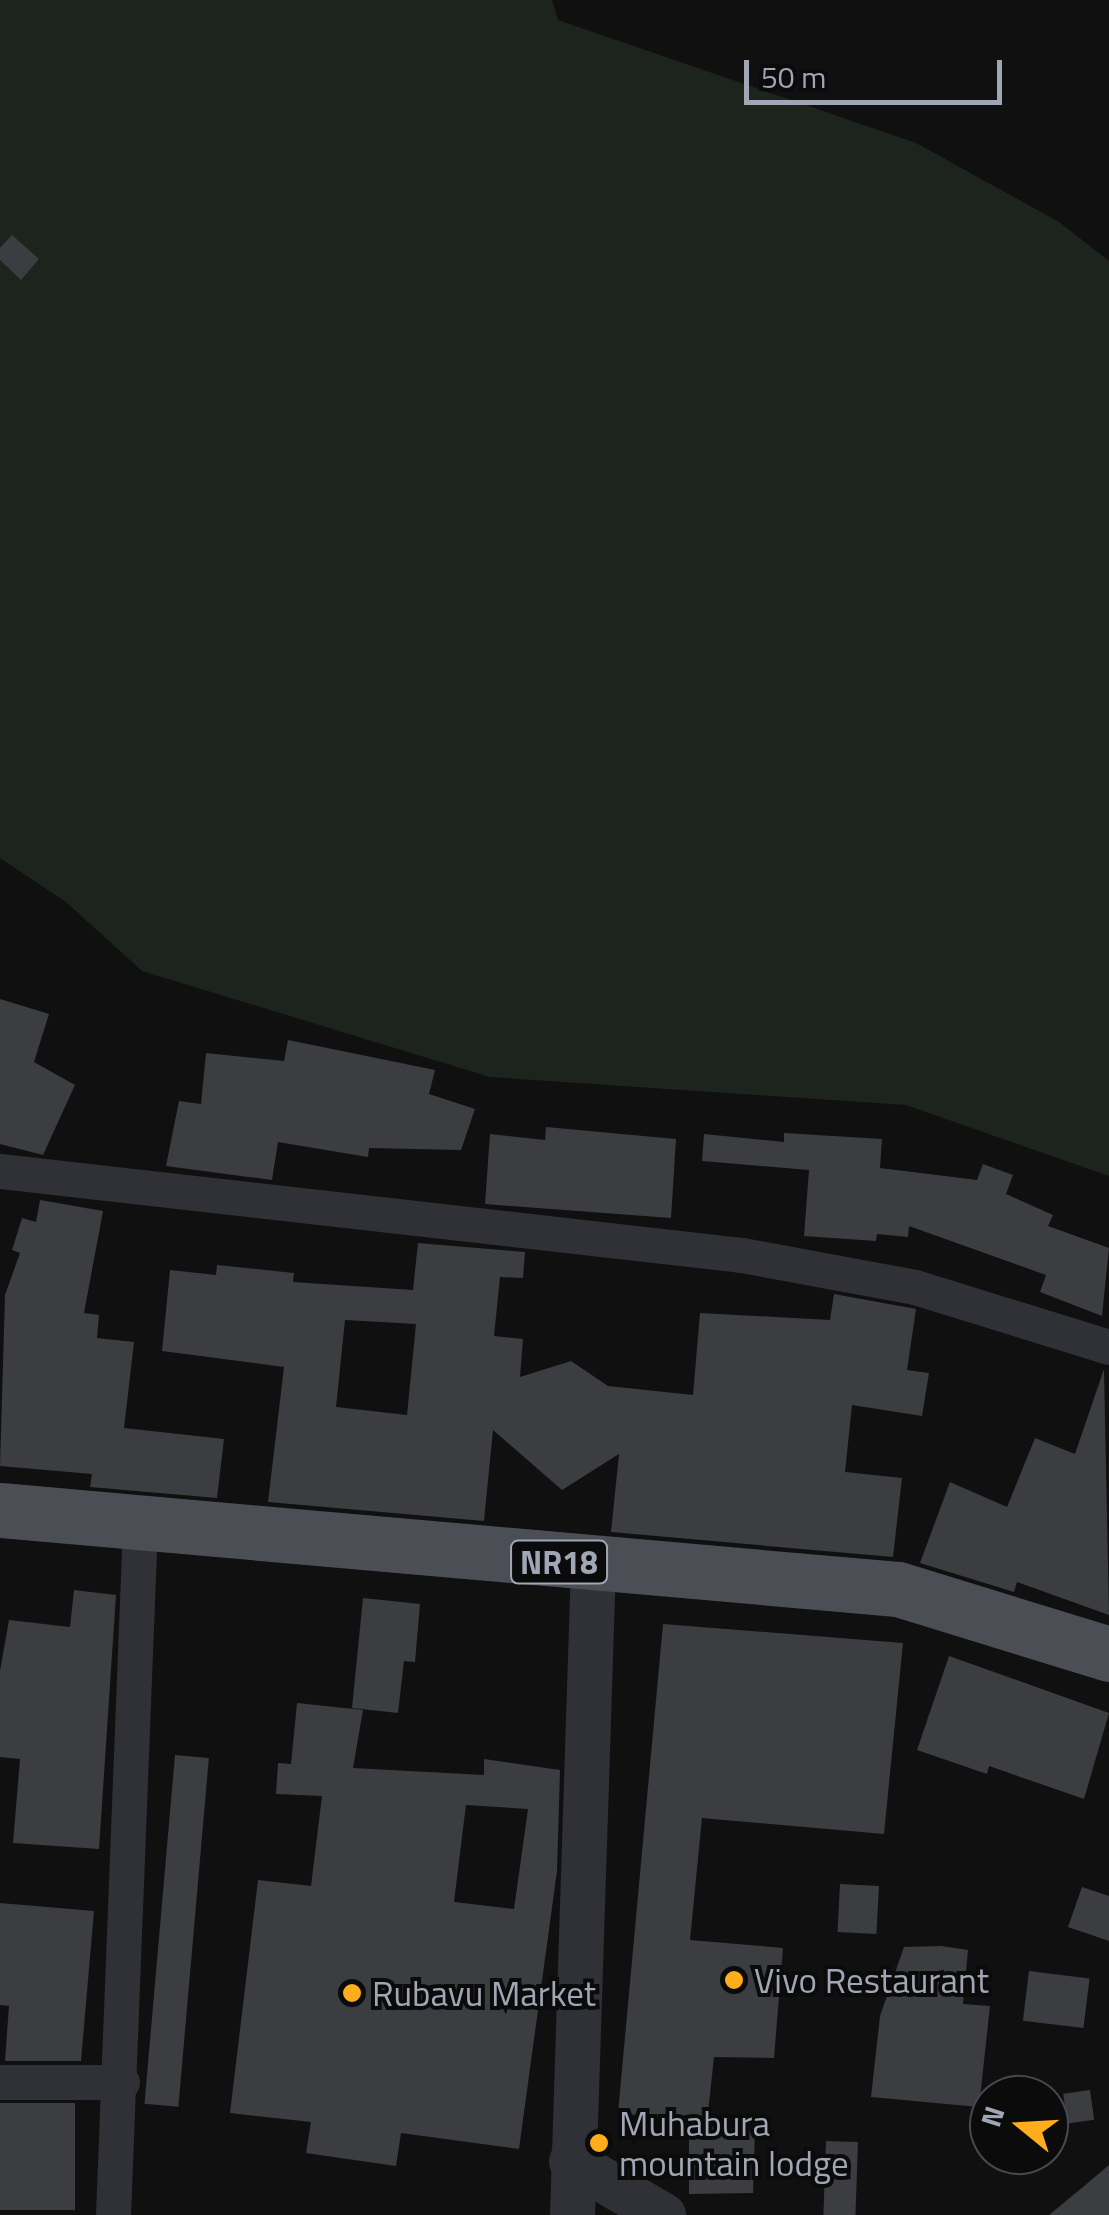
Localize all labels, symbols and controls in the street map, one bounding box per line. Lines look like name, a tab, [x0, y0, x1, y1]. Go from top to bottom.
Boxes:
scale bar	[749, 40, 1006, 102]
text: 50 m	[761, 54, 826, 100]
road number: NR18	[509, 1535, 609, 1589]
place label: Vivo Restaurant	[754, 1959, 989, 2001]
marker: Vivo Restaurant	[723, 1969, 745, 1991]
place label: Rubavu Market	[372, 1972, 596, 2014]
marker: Rubavu Market	[341, 1982, 363, 2004]
north arrow	[969, 2075, 1069, 2175]
text: N	[968, 2100, 1015, 2132]
place label: Muhabura mountain lodge	[619, 2102, 849, 2184]
marker: Muhabura mountain lodge	[588, 2132, 610, 2154]

